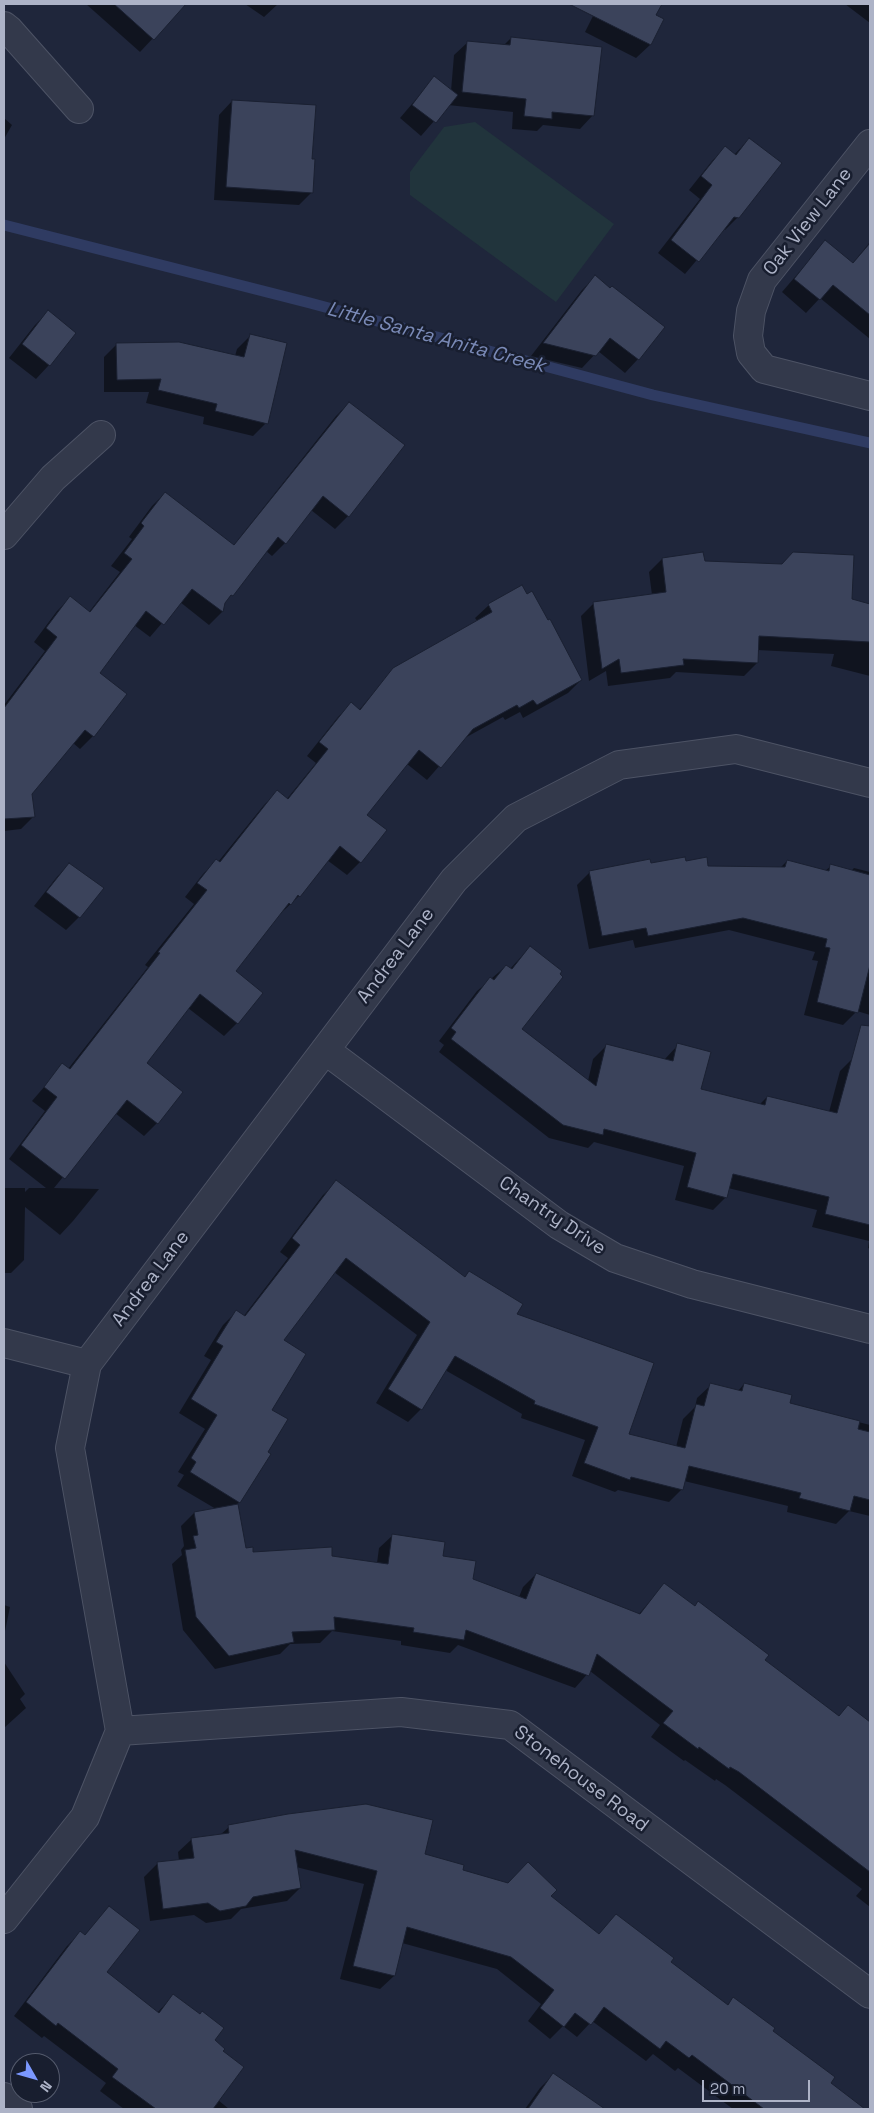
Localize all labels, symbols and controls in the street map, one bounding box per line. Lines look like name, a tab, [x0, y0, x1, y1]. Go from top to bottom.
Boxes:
street label: Oak View Lane	[759, 164, 857, 280]
water label: Little Santa Anita Creek	[324, 297, 548, 379]
street label: Andrea Lane	[353, 904, 439, 1008]
street label: Chantry Drive	[494, 1172, 610, 1260]
street label: Andrea Lane	[108, 1227, 194, 1331]
street label: Stonehouse Road	[509, 1721, 653, 1837]
north arrow	[10, 2053, 60, 2103]
scale bar	[704, 2070, 812, 2102]
text: N	[36, 2077, 56, 2096]
text: 20 m	[710, 2079, 745, 2098]

